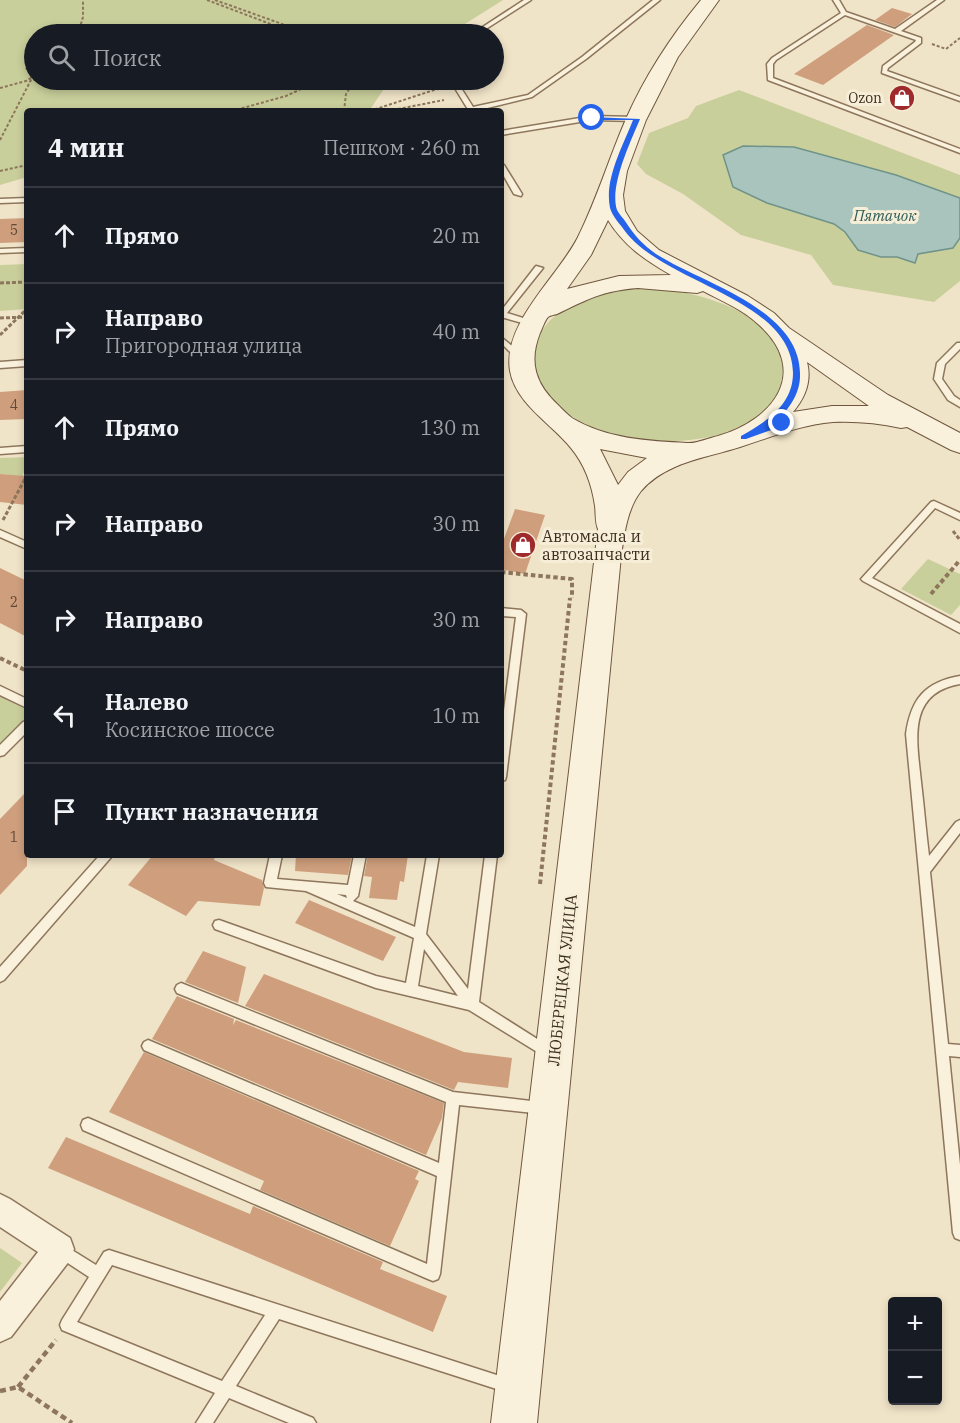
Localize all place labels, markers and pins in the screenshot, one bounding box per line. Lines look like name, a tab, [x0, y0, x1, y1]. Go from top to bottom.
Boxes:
shop icon: Ozon	[887, 83, 917, 113]
place label: Ozon	[848, 89, 882, 107]
place label: Автомасла и автозапчасти	[542, 526, 650, 564]
shop icon: Автомасла и автозапчасти	[508, 530, 538, 560]

